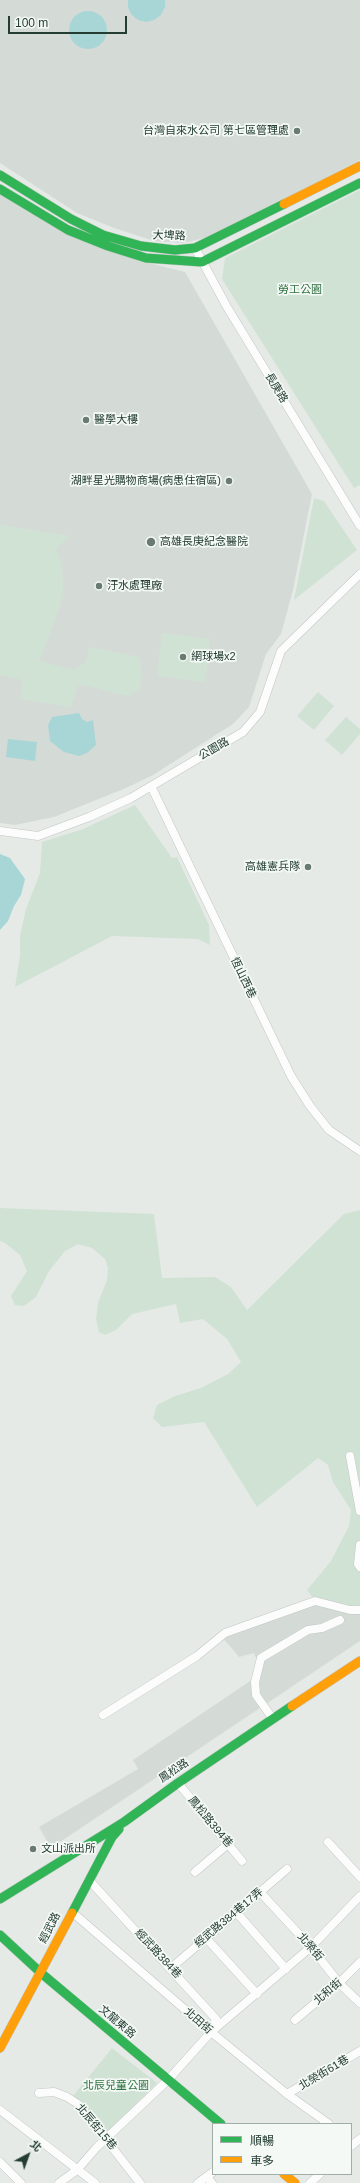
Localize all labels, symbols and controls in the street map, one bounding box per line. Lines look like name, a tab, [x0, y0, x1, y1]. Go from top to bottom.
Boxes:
scale bar	[10, 8, 129, 34]
text: 100 m	[15, 16, 48, 30]
place label: 台灣自來水公司 第七區管理處	[143, 124, 289, 138]
marker: 台灣自來水公司 第七區管理處	[292, 126, 302, 136]
street label: 大埤路	[152, 229, 186, 243]
park label: 勞工公園	[278, 283, 322, 297]
street label: 長庚路	[262, 370, 290, 406]
place label: 醫學大樓	[94, 413, 138, 427]
marker: 醫學大樓	[81, 415, 91, 425]
place label: 湖畔星光購物商場(病患住宿區)	[71, 474, 221, 488]
marker: 湖畔星光購物商場(病患住宿區)	[224, 476, 234, 486]
place label: 高雄長庚紀念醫院	[160, 535, 248, 549]
marker: 高雄長庚紀念醫院	[145, 536, 157, 548]
place label: 汙水處理廠	[107, 579, 162, 593]
marker: 汙水處理廠	[94, 581, 104, 591]
place label: 網球場x2	[191, 650, 236, 664]
marker: 網球場x2	[178, 652, 188, 662]
street label: 公園路	[196, 735, 232, 763]
place label: 高雄憲兵隊	[245, 860, 300, 874]
marker: 高雄憲兵隊	[303, 862, 313, 872]
street label: 恆山西巷	[227, 955, 259, 1001]
street label: 鳳松路	[157, 1756, 191, 1786]
street label: 鳳松路394巷	[185, 1794, 235, 1850]
place label: 文山派出所	[41, 1842, 96, 1856]
marker: 文山派出所	[28, 1844, 38, 1854]
street label: 經武路384巷17弄	[192, 1885, 266, 1951]
street label: 經武路	[37, 1910, 63, 1946]
street label: 經武路384巷	[132, 1927, 184, 1981]
street label: 北榮街	[294, 1930, 326, 1964]
street label: 北和街	[311, 1976, 345, 2008]
street label: 文龍東路	[96, 2003, 138, 2041]
street label: 北田街	[181, 2005, 215, 2037]
street label: 北榮街61巷	[296, 2053, 352, 2093]
park label: 北辰兒童公園	[83, 2079, 149, 2093]
street label: 北辰街15巷	[73, 2101, 119, 2153]
legend	[212, 2123, 352, 2175]
text: 順暢	[250, 2134, 274, 2148]
north arrow	[8, 2135, 48, 2175]
text: 北	[28, 2138, 44, 2154]
text: 車多	[250, 2154, 274, 2168]

